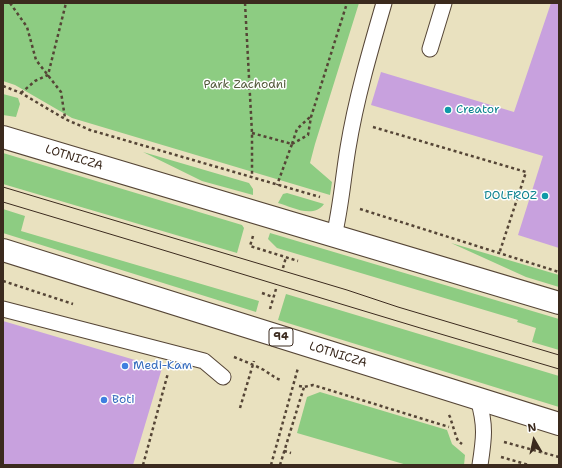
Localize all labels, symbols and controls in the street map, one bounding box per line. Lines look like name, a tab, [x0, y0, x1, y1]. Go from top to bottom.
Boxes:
park label: Park Zachodni	[204, 78, 286, 92]
place label: Creator	[456, 103, 500, 117]
marker: Creator	[443, 105, 453, 115]
street label: LOTNICZA	[43, 142, 105, 174]
place label: DOLFROZ	[484, 189, 537, 203]
marker: DOLFROZ	[540, 191, 550, 201]
road number: 94	[269, 328, 293, 346]
street label: LOTNICZA	[307, 339, 369, 371]
place label: Medi-Kam	[133, 359, 192, 373]
marker: Medi-Kam	[120, 361, 130, 371]
place label: Boti	[112, 393, 135, 407]
marker: Boti	[99, 395, 109, 405]
north arrow	[514, 420, 554, 460]
text: N	[527, 420, 538, 436]

